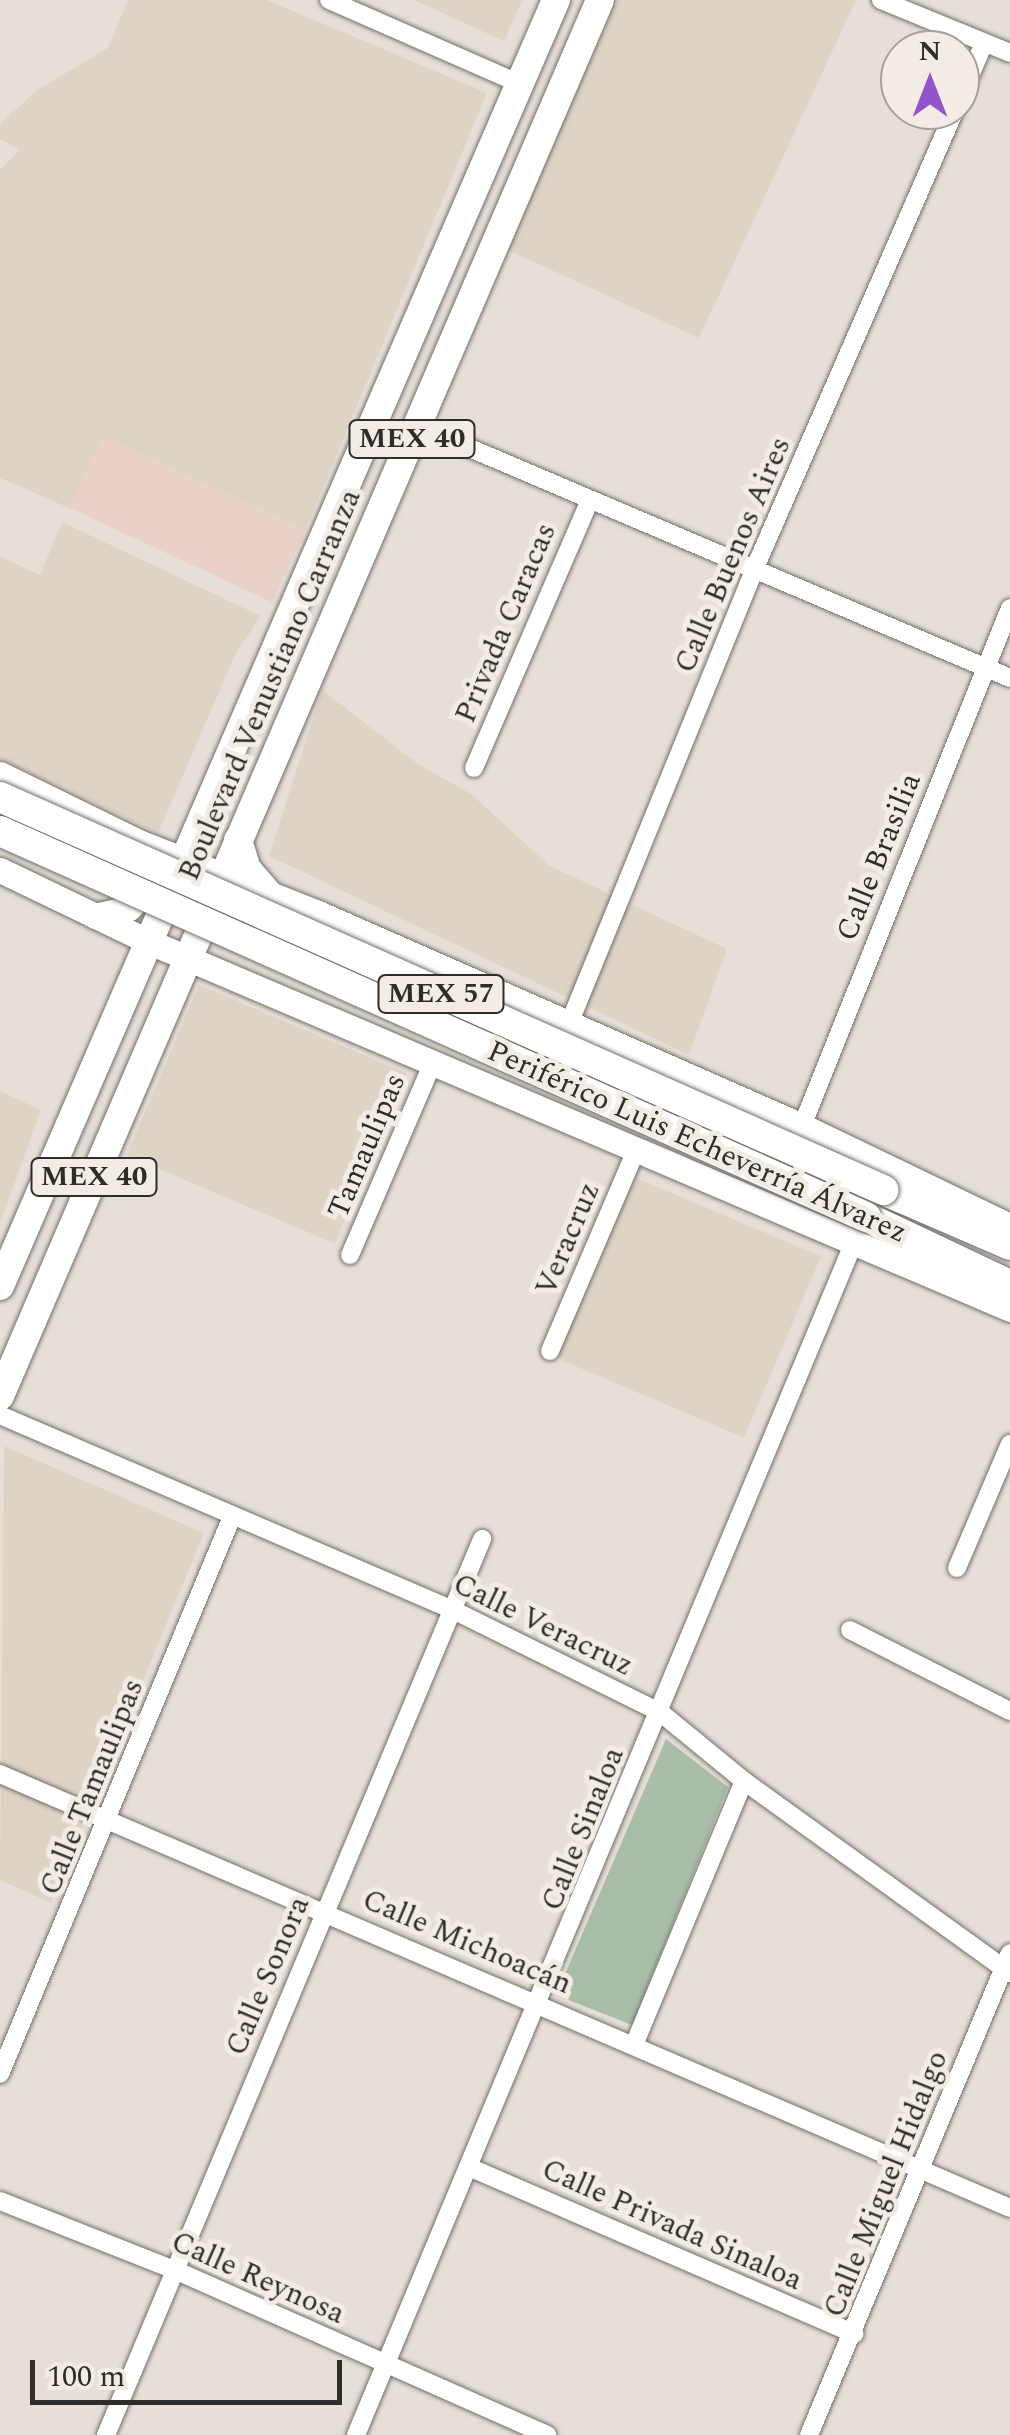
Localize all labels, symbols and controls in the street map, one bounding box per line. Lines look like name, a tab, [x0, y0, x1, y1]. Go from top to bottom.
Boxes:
north arrow	[880, 30, 980, 130]
text: N	[919, 30, 941, 73]
road number: MEX 40	[347, 416, 477, 462]
street label: Calle Buenos Aires	[667, 432, 799, 678]
street label: Boulevard Venustiano Carranza	[171, 484, 369, 886]
street label: Privada Caracas	[448, 518, 564, 728]
street label: Calle Brasilia	[829, 768, 929, 946]
road number: MEX 57	[376, 971, 506, 1017]
street label: Periférico Luis Echeverría Álvarez	[482, 1033, 912, 1251]
street label: Tamaulipas	[320, 1068, 414, 1224]
road number: MEX 40	[29, 1154, 159, 1200]
street label: Veracruz	[528, 1177, 608, 1301]
street label: Calle Veracruz	[447, 1566, 639, 1684]
street label: Calle Tamaulipas	[32, 1674, 152, 1900]
street label: Calle Sinaloa	[534, 1742, 632, 1916]
street label: Calle Michoacán	[357, 1882, 577, 2002]
street label: Calle Sonora	[218, 1891, 318, 2061]
street label: Calle Miguel Hidalgo	[816, 2045, 956, 2323]
street label: Calle Privada Sinaloa	[536, 2151, 808, 2299]
street label: Calle Reynosa	[166, 2224, 350, 2332]
scale bar	[35, 2340, 348, 2402]
text: 100 m	[47, 2354, 125, 2400]

